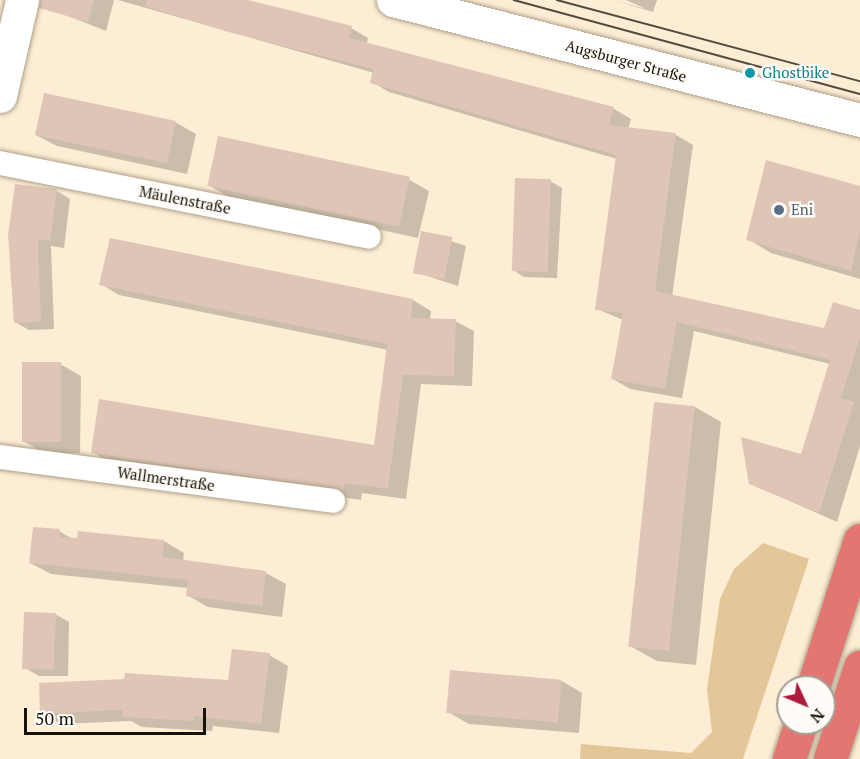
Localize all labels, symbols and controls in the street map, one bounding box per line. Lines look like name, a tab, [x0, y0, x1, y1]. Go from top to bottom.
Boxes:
street label: Augsburger Straße	[563, 36, 689, 86]
place label: Ghostbike	[762, 64, 829, 82]
marker: Ghostbike	[743, 66, 757, 80]
street label: Mäulenstraße	[138, 182, 232, 218]
place label: Eni	[791, 201, 813, 219]
marker: Eni	[772, 203, 786, 217]
street label: Wallmerstraße	[116, 463, 216, 495]
north arrow	[776, 675, 836, 735]
scale bar	[27, 696, 208, 734]
text: N	[805, 704, 830, 728]
text: 50 m	[35, 706, 74, 730]

